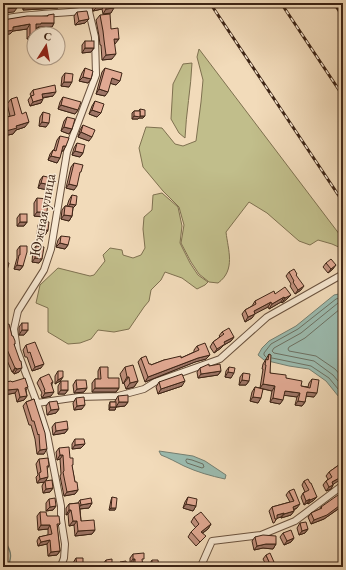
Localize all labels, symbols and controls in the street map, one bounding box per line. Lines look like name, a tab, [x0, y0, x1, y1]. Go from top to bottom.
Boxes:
north arrow	[26, 26, 66, 66]
text: С	[43, 29, 53, 44]
street label: Южная улица	[25, 172, 59, 258]

